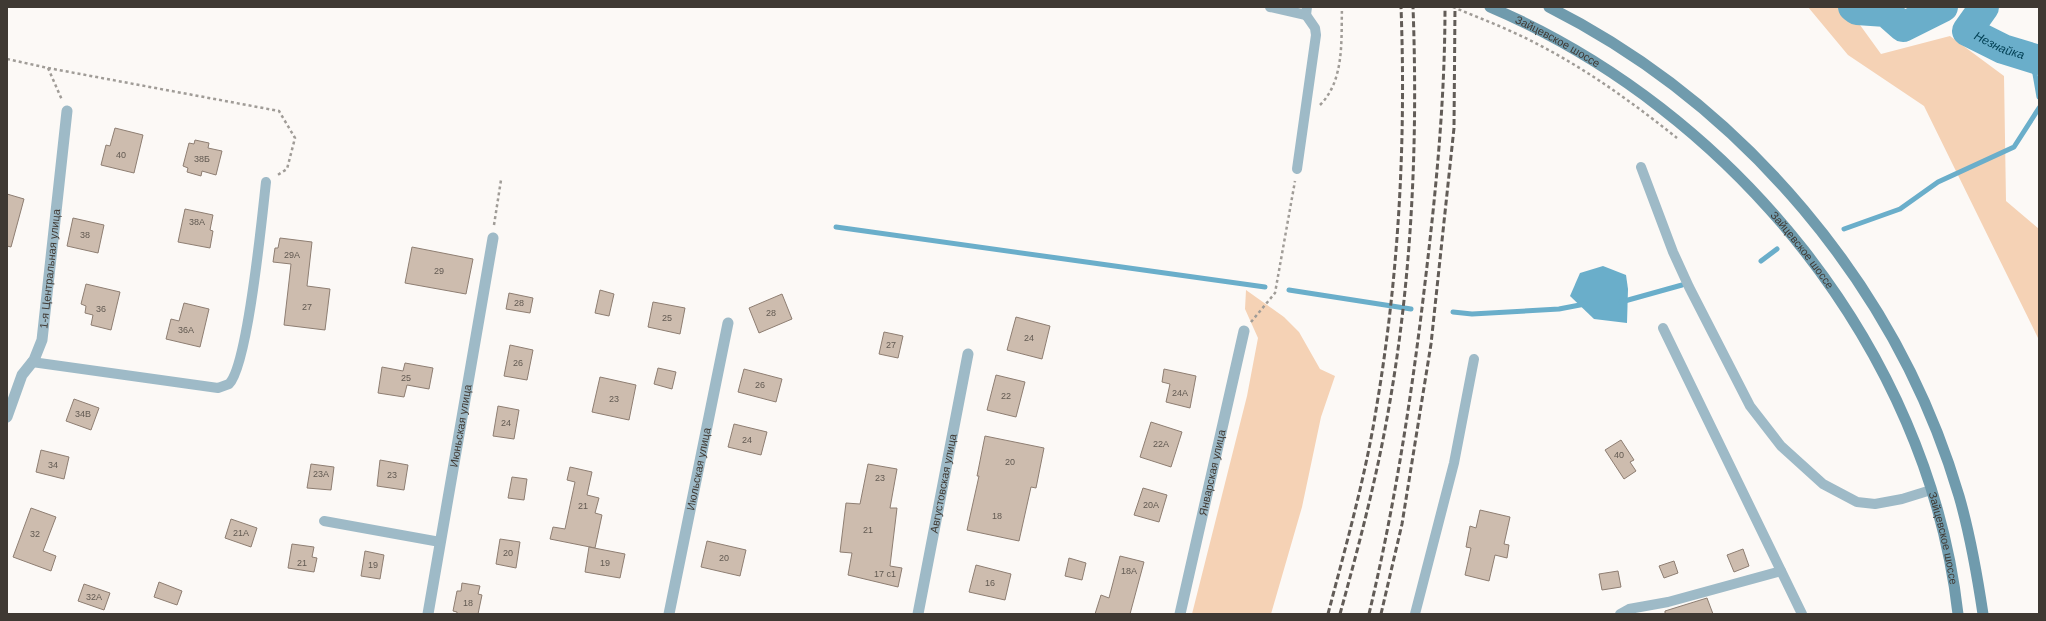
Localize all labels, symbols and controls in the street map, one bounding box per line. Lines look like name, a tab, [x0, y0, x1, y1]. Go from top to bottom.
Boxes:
street label: Зайцевское шоссе	[1513, 13, 1602, 70]
water label: Незнайка	[1972, 29, 2026, 62]
house number: 40	[116, 150, 126, 160]
house number: 38Б	[194, 154, 210, 164]
street label: 1-я Центральная улица	[37, 208, 62, 329]
street label: Зайцевское шоссе	[1768, 209, 1836, 291]
house number: 38А	[189, 217, 205, 227]
house number: 38	[80, 230, 90, 240]
house number: 29А	[284, 250, 300, 260]
house number: 29	[434, 266, 444, 276]
house number: 28	[514, 298, 524, 308]
house number: 27	[302, 302, 312, 312]
house number: 36	[96, 304, 106, 314]
house number: 28	[766, 308, 776, 318]
house number: 25	[662, 313, 672, 323]
house number: 36А	[178, 325, 194, 335]
house number: 24	[1024, 333, 1034, 343]
house number: 27	[886, 340, 896, 350]
house number: 26	[513, 358, 523, 368]
house number: 25	[401, 373, 411, 383]
house number: 26	[755, 380, 765, 390]
street label: Июньская улица	[447, 383, 474, 468]
house number: 24А	[1172, 388, 1188, 398]
house number: 22	[1001, 391, 1011, 401]
house number: 23	[609, 394, 619, 404]
house number: 34В	[75, 409, 91, 419]
house number: 24	[501, 418, 511, 428]
street label: Июльская улица	[684, 426, 713, 511]
street label: Январская улица	[1196, 427, 1228, 517]
street label: Августовская улица	[928, 432, 959, 534]
house number: 24	[742, 435, 752, 445]
house number: 22А	[1153, 439, 1169, 449]
house number: 40	[1614, 450, 1624, 460]
house number: 20	[1005, 457, 1015, 467]
house number: 34	[48, 460, 58, 470]
house number: 23А	[313, 469, 329, 479]
house number: 23	[387, 470, 397, 480]
house number: 23	[875, 473, 885, 483]
street label: Зайцевское шоссе	[1927, 490, 1960, 585]
house number: 20А	[1143, 500, 1159, 510]
house number: 21	[578, 501, 588, 511]
house number: 18	[992, 511, 1002, 521]
house number: 21	[863, 525, 873, 535]
house number: 21А	[233, 528, 249, 538]
house number: 32	[30, 529, 40, 539]
house number: 20	[503, 548, 513, 558]
house number: 20	[719, 553, 729, 563]
house number: 21	[297, 558, 307, 568]
house number: 19	[600, 558, 610, 568]
house number: 19	[368, 560, 378, 570]
house number: 18А	[1121, 566, 1137, 576]
house number: 17 с1	[874, 569, 896, 579]
house number: 16	[985, 578, 995, 588]
house number: 32А	[86, 592, 102, 602]
house number: 18	[463, 598, 473, 608]

